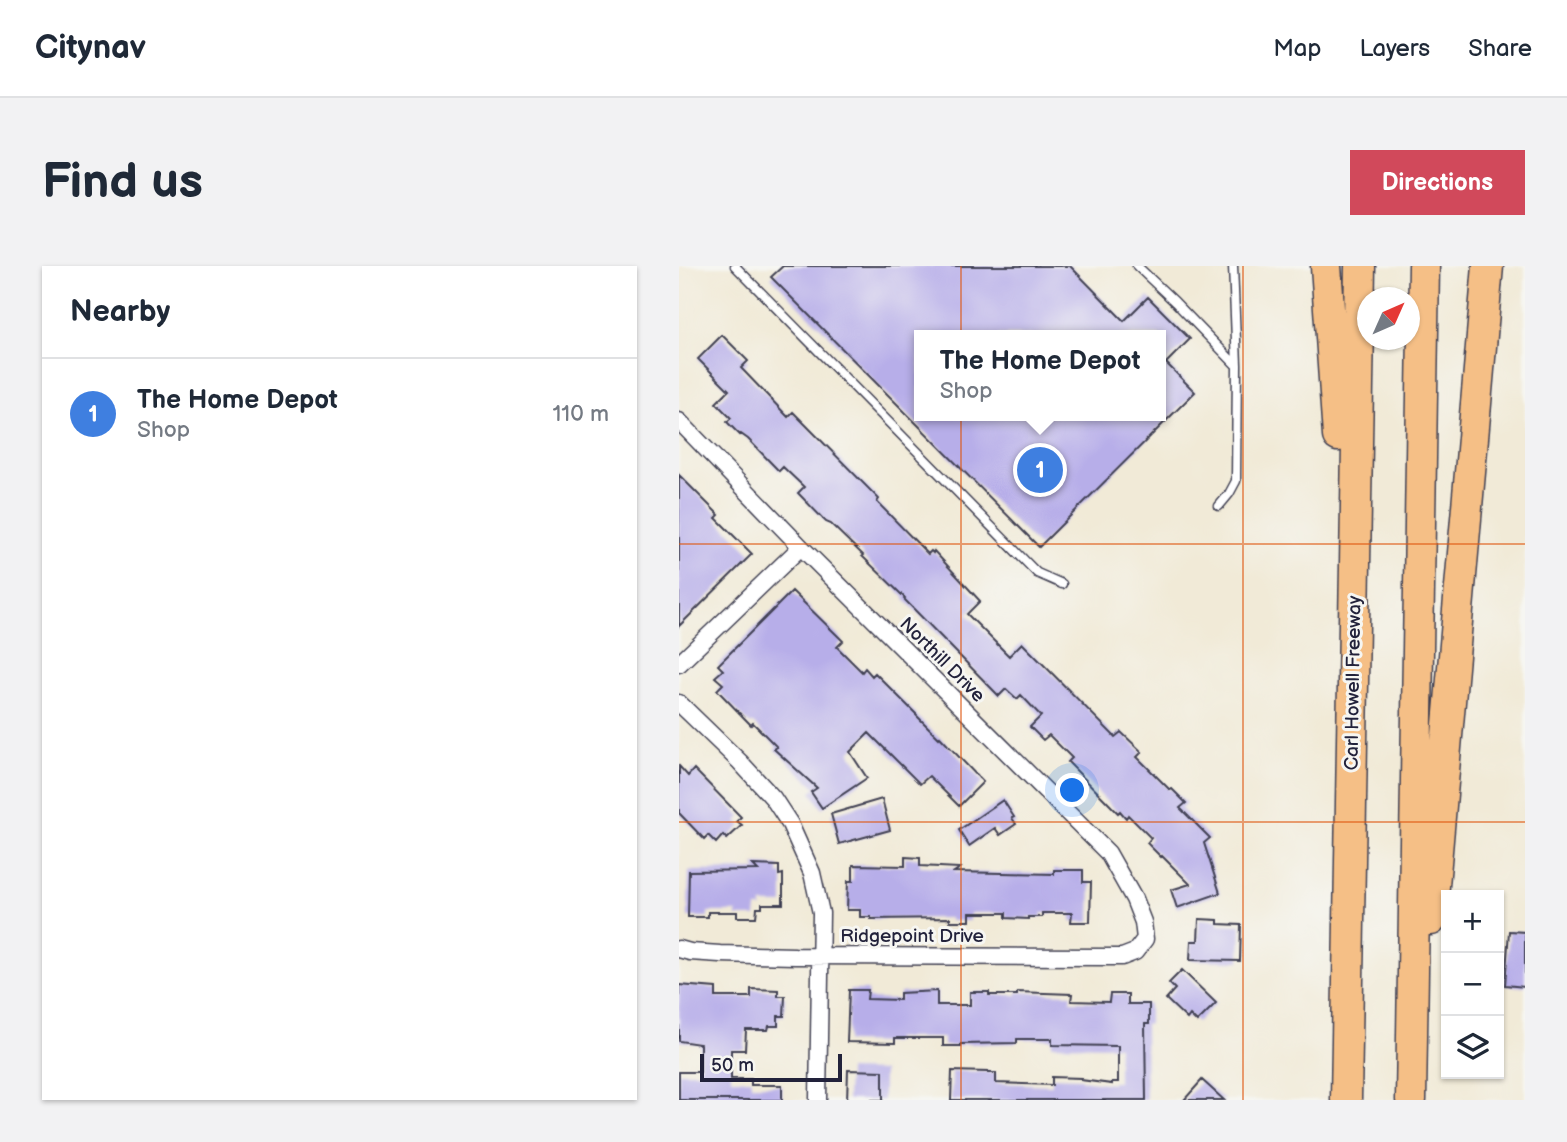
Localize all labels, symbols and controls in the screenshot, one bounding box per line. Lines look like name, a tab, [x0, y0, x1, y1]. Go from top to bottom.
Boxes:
text: Citynav	[35, 28, 146, 68]
text: Map	[1273, 34, 1321, 63]
text: Layers	[1359, 34, 1430, 63]
text: Share	[1468, 34, 1532, 63]
button: Directions	[1350, 150, 1525, 215]
text: Find us	[42, 153, 203, 212]
north arrow	[1357, 287, 1420, 350]
text: Nearby	[70, 294, 170, 330]
popup	[914, 330, 1166, 421]
text: The Home Depot	[940, 346, 1140, 377]
text: Shop	[940, 377, 993, 405]
text: The Home Depot	[137, 385, 338, 416]
text: 1	[88, 400, 98, 428]
text: 110 m	[552, 400, 609, 428]
text: Shop	[137, 416, 190, 444]
pin: 1	[1017, 444, 1063, 496]
street label: Carl Howell Freeway	[1340, 595, 1367, 771]
street label: Northill Drive	[894, 613, 989, 708]
your location	[1055, 773, 1089, 807]
map controls	[1441, 890, 1504, 1079]
button: +	[1441, 890, 1504, 953]
street label: Ridgepoint Drive	[840, 925, 984, 948]
button: −	[1441, 953, 1504, 1016]
button: layers	[1441, 1016, 1504, 1079]
scale bar	[700, 1051, 842, 1083]
text: 50 m	[711, 1054, 754, 1077]

